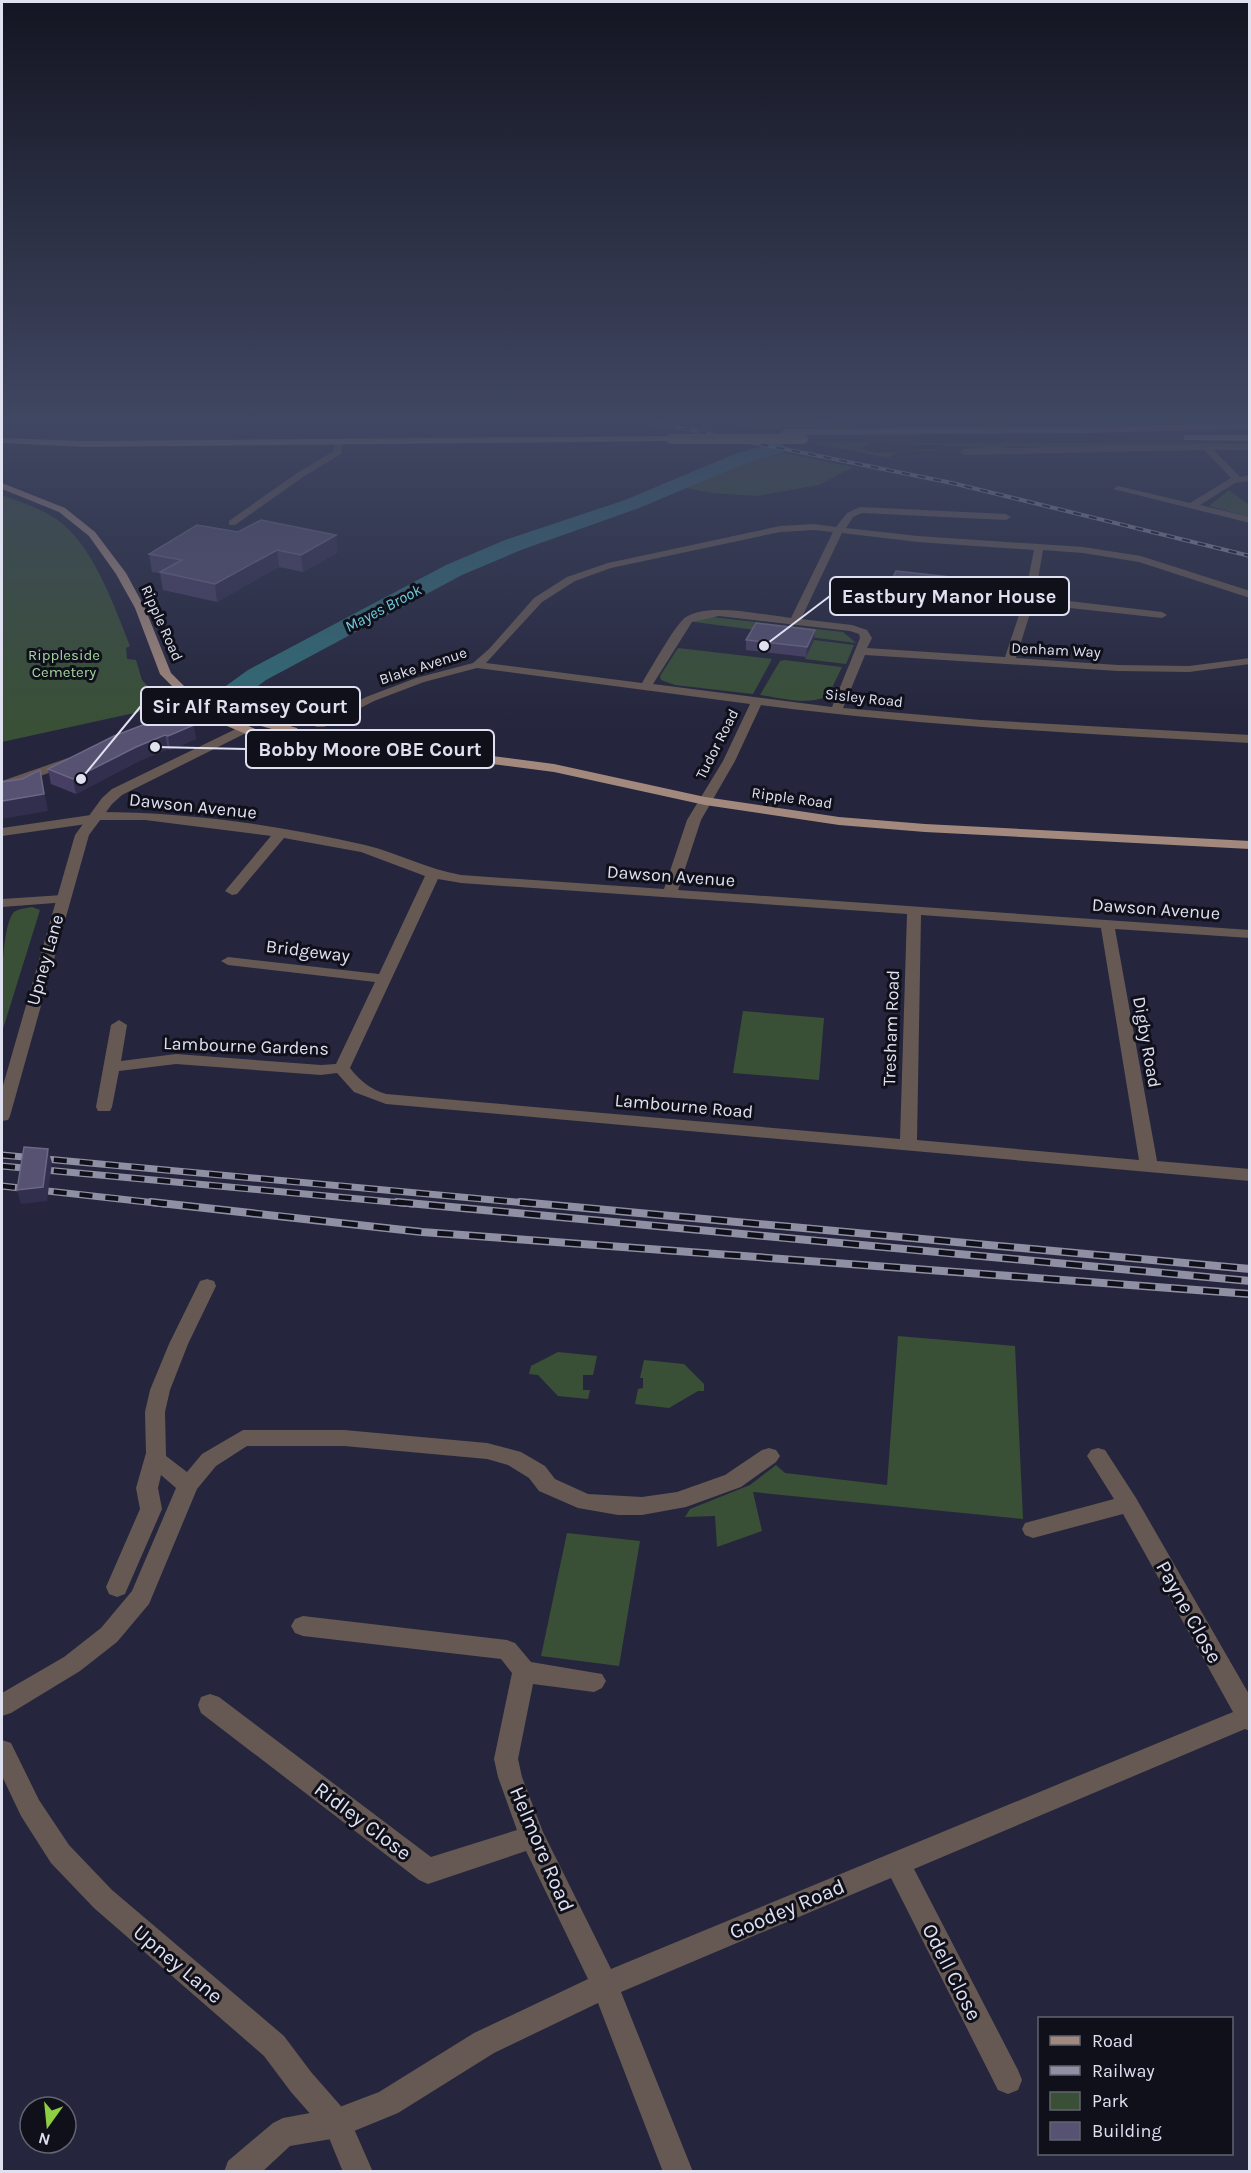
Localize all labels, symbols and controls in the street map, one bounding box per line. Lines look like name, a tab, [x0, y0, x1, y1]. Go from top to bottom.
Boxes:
callout: Eastbury Manor House	[830, 577, 1069, 615]
water label: Mayes Brook	[341, 580, 425, 636]
street label: Ripple Road	[137, 582, 187, 664]
text: Eastbury Manor House	[842, 585, 1056, 608]
street label: Denham Way	[1011, 639, 1101, 661]
street label: Blake Avenue	[377, 643, 469, 689]
park label: Rippleside Cemetery	[28, 646, 100, 681]
street label: Sisley Road	[824, 685, 904, 711]
callout: Sir Alf Ramsey Court	[141, 687, 360, 725]
text: Sir Alf Ramsey Court	[152, 695, 348, 718]
street label: Tudor Road	[692, 706, 742, 782]
callout: Bobby Moore OBE Court	[246, 730, 494, 768]
text: Bobby Moore OBE Court	[258, 738, 482, 761]
street label: Ripple Road	[751, 783, 833, 813]
street label: Dawson Avenue	[128, 788, 258, 824]
street label: Dawson Avenue	[606, 861, 736, 891]
street label: Dawson Avenue	[1091, 894, 1221, 924]
street label: Upney Lane	[22, 912, 68, 1008]
street label: Bridgeway	[265, 935, 352, 967]
street label: Tresham Road	[878, 970, 904, 1086]
street label: Digby Road	[1128, 995, 1166, 1089]
street label: Lambourne Gardens	[163, 1032, 329, 1060]
street label: Lambourne Road	[614, 1089, 754, 1123]
street label: Payne Close	[1151, 1557, 1227, 1667]
street label: Ridley Close	[310, 1777, 416, 1865]
street label: Helmore Road	[505, 1783, 579, 1915]
street label: Goodey Road	[726, 1874, 848, 1944]
street label: Upney Lane	[129, 1920, 227, 2008]
street label: Odell Close	[917, 1920, 987, 2024]
legend	[1038, 2017, 1233, 2155]
text: Road	[1092, 2030, 1133, 2052]
text: Railway	[1092, 2060, 1155, 2082]
text: Park	[1092, 2090, 1129, 2112]
north arrow	[18, 2095, 78, 2155]
text: Building	[1092, 2120, 1162, 2142]
text: N	[36, 2128, 52, 2150]

